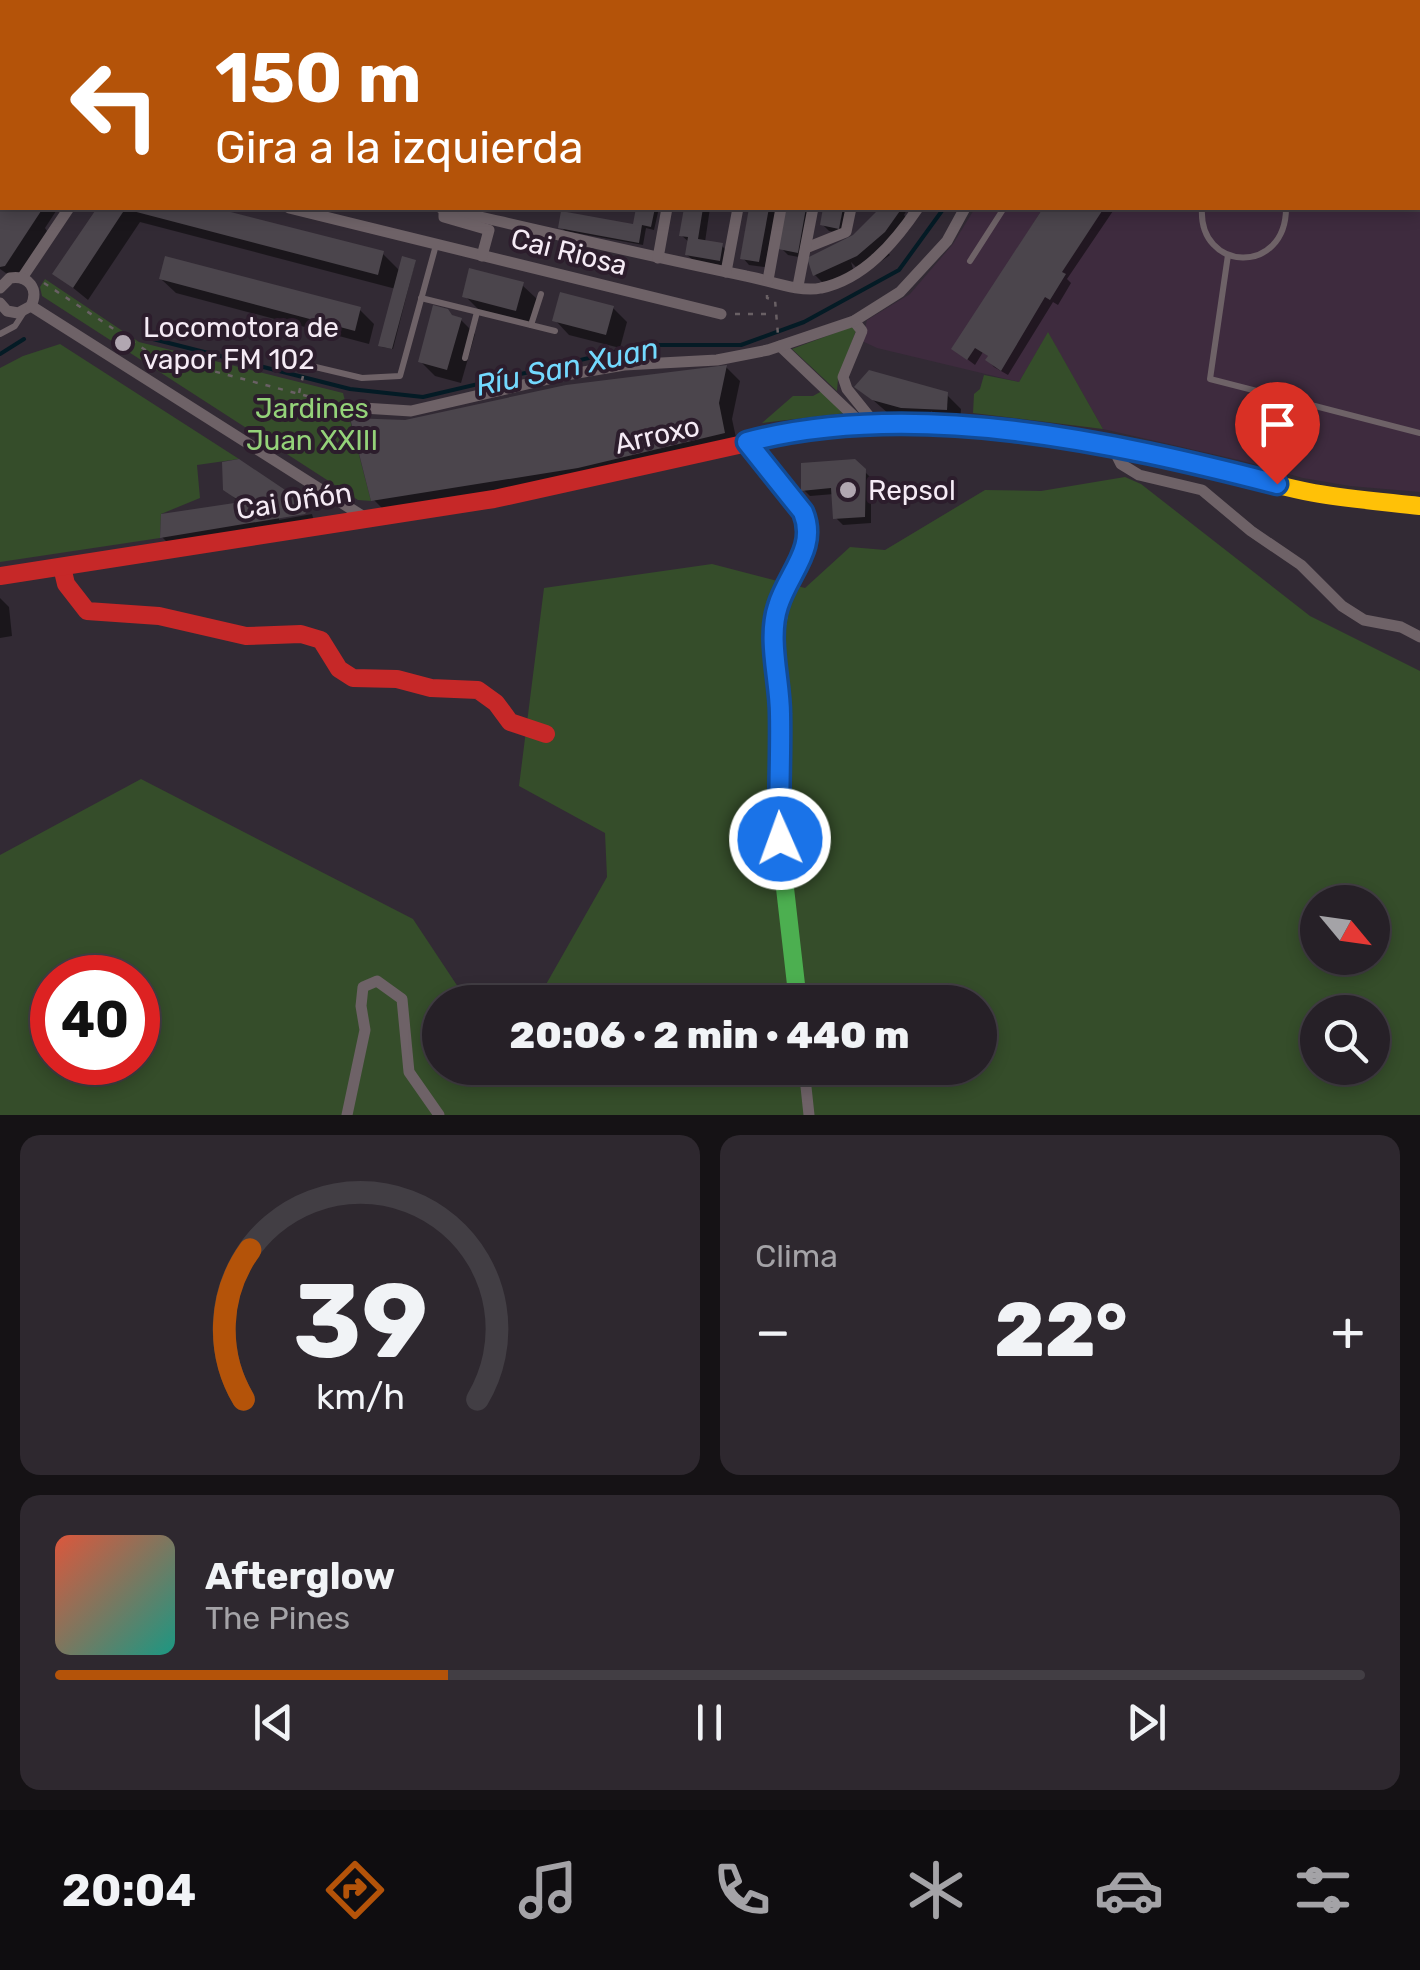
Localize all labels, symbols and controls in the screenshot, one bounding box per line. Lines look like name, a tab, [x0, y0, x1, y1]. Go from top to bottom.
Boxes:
text: 150 m	[215, 37, 422, 120]
icon: left	[50, 40, 180, 170]
text: Gira a la izquierda	[215, 121, 584, 174]
street label: Cai Riosa	[507, 222, 631, 282]
place label: Locomotora de vapor FM 102	[143, 311, 339, 376]
water label: Ríu San Xuan	[472, 330, 662, 404]
marker: Locomotora de vapor FM 102	[112, 332, 134, 354]
pin	[1235, 382, 1320, 485]
park label: Jardines Juan XXIII	[246, 392, 378, 457]
icon: arrive	[1250, 397, 1305, 452]
street label: Arroxo	[611, 409, 703, 461]
place label: Repsol	[868, 474, 956, 507]
street label: Cai Oñón	[234, 476, 354, 526]
marker: Repsol	[837, 479, 859, 501]
position arrow	[728, 787, 832, 891]
north arrow	[1300, 885, 1390, 975]
map controls	[1300, 885, 1390, 1085]
speed limit sign: 40	[30, 955, 160, 1085]
button: search	[1300, 995, 1390, 1085]
text: 20:06 · 2 min · 440 m	[510, 1012, 909, 1058]
text: Clima	[755, 1237, 838, 1275]
text: 39	[292, 1260, 428, 1383]
text: 22°	[994, 1286, 1127, 1375]
text: −	[755, 1299, 791, 1364]
text: +	[1331, 1299, 1365, 1364]
text: km/h	[315, 1376, 405, 1418]
text: Afterglow	[205, 1553, 395, 1599]
text: The Pines	[205, 1599, 350, 1637]
icon: previous	[246, 1695, 301, 1750]
icon: pause	[682, 1695, 737, 1750]
icon: next	[1119, 1695, 1174, 1750]
icon: directions	[320, 1855, 390, 1925]
icon: music	[513, 1855, 583, 1925]
icon: phone	[707, 1855, 777, 1925]
icon: climate	[901, 1855, 971, 1925]
icon: car	[1094, 1855, 1164, 1925]
icon: filters	[1288, 1855, 1358, 1925]
text: 20:04	[62, 1864, 196, 1917]

